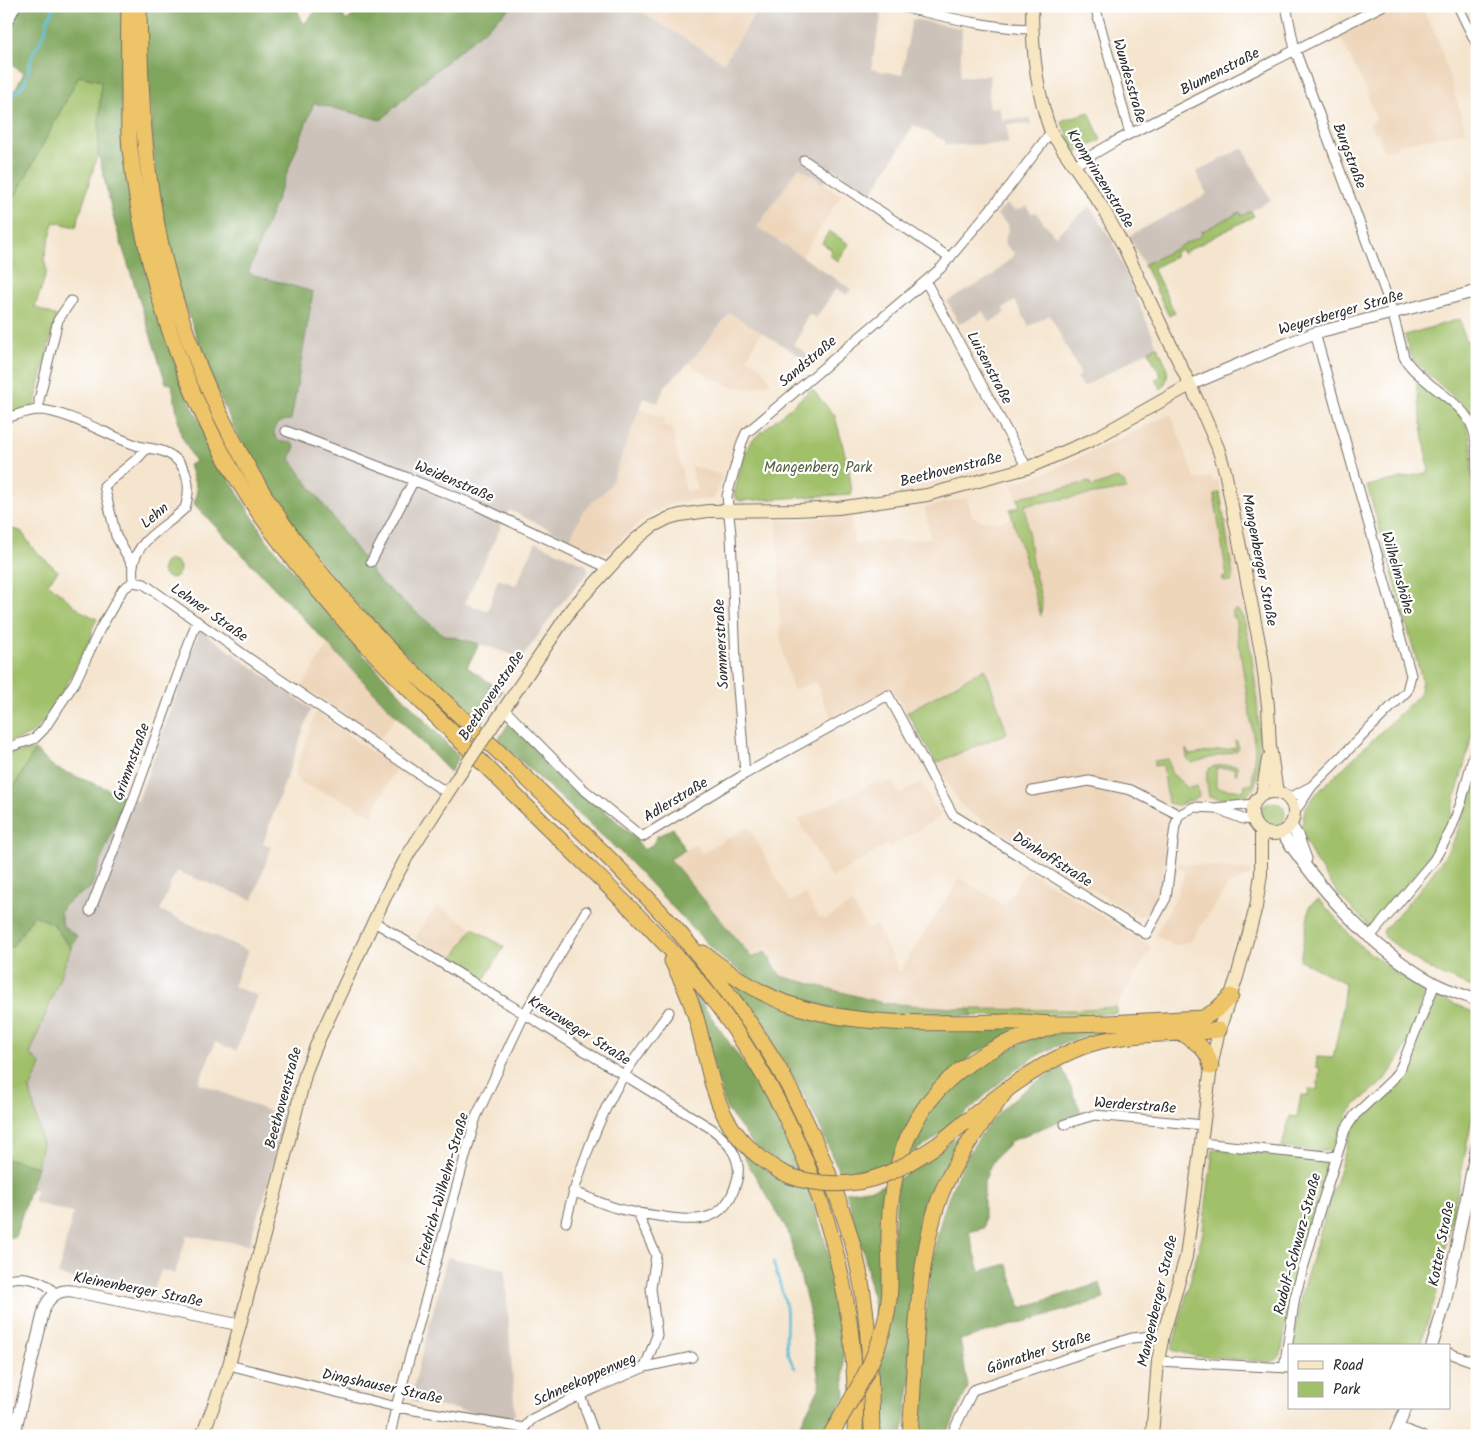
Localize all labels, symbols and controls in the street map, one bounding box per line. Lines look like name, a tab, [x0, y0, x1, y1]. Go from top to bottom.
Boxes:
street label: Wundesstraße	[1105, 36, 1153, 126]
street label: Blumenstraße	[1176, 41, 1264, 102]
street label: Burgstraße	[1326, 120, 1373, 193]
street label: Kronprinzenstraße	[1060, 125, 1140, 234]
street label: Weyersberger Straße	[1276, 284, 1407, 342]
street label: Luisenstraße	[960, 327, 1018, 409]
street label: Sandstraße	[773, 330, 843, 394]
street label: Beethovenstraße	[897, 446, 1005, 494]
street label: Weidenstraße	[411, 455, 498, 510]
park label: Mangenberg Park	[764, 456, 873, 480]
street label: Mangenberger Straße	[1234, 492, 1284, 629]
street label: Lehn	[135, 497, 175, 535]
street label: Wilhelmshöhe	[1374, 529, 1420, 618]
street label: Lehner Straße	[165, 577, 253, 649]
street label: Sommerstraße	[708, 598, 736, 690]
street label: Beethovenstraße	[453, 646, 531, 746]
street label: Grimmstraße	[107, 719, 157, 804]
street label: Adlerstraße	[639, 771, 713, 829]
street label: Dönhoffstraße	[1007, 826, 1097, 894]
street label: Kreuzweger Straße	[523, 990, 635, 1072]
street label: Beethovenstraße	[259, 1044, 309, 1152]
street label: Werderstraße	[1093, 1091, 1177, 1121]
street label: Friedrich-Wilhelm-Straße	[410, 1109, 476, 1268]
street label: Rudolf-Schwarz-Straße	[1268, 1170, 1329, 1318]
street label: Kotter Straße	[1422, 1199, 1462, 1289]
street label: Mangenberger Straße	[1131, 1233, 1185, 1369]
street label: Kleinenberger Straße	[71, 1266, 205, 1314]
street label: Gönrather Straße	[984, 1325, 1095, 1381]
legend	[1288, 1344, 1450, 1410]
street label: Schneekoppenweg	[529, 1346, 641, 1414]
text: Road	[1333, 1354, 1364, 1378]
street label: Dingshauser Straße	[320, 1363, 445, 1412]
text: Park	[1333, 1378, 1361, 1402]

